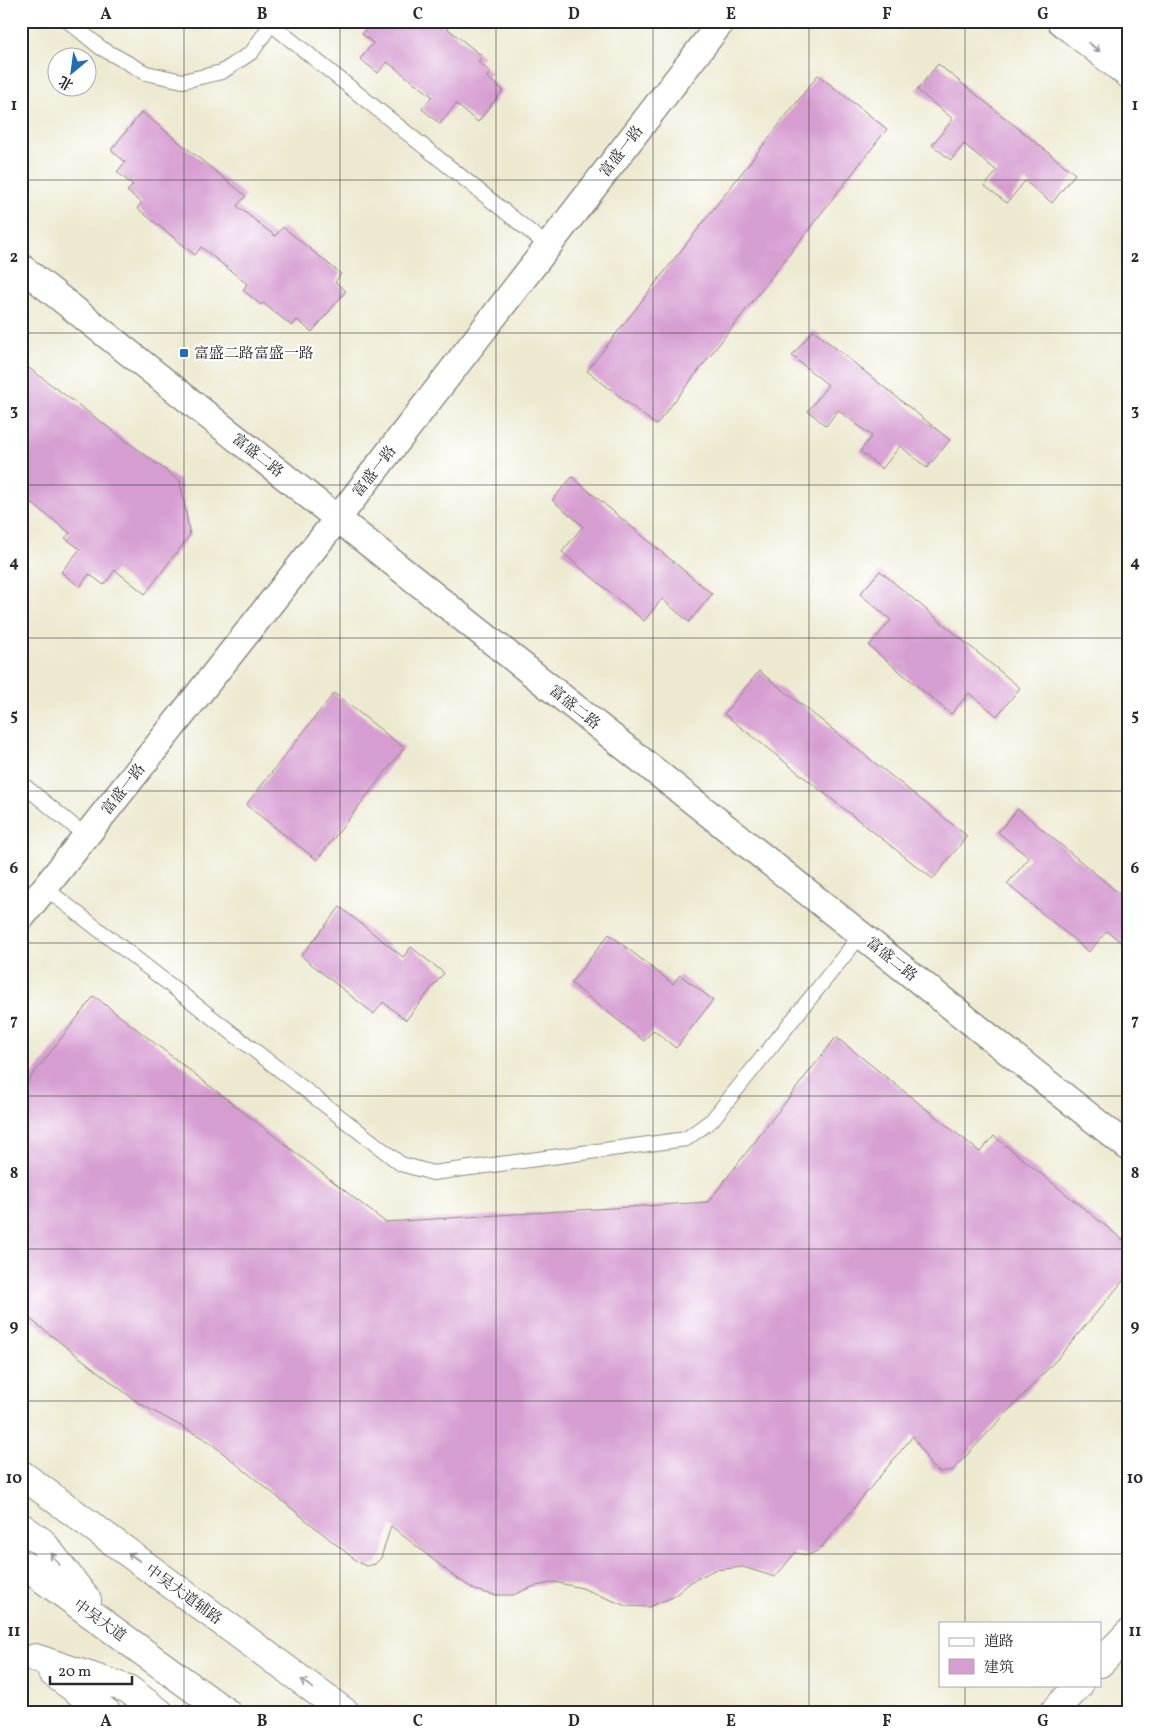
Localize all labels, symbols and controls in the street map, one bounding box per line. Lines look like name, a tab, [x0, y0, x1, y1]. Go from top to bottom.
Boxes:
text: A	[100, 4, 112, 26]
text: B	[257, 4, 268, 26]
text: C	[413, 4, 423, 26]
text: D	[568, 4, 580, 26]
text: E	[726, 4, 736, 26]
text: F	[882, 4, 892, 26]
text: G	[1037, 4, 1049, 26]
one-way arrow	[1088, 42, 1101, 53]
north arrow	[48, 48, 98, 98]
text: 北	[56, 70, 77, 94]
text: 1	[11, 95, 17, 117]
text: 1	[1132, 95, 1138, 117]
street label: 富盛一路	[595, 122, 649, 182]
text: 2	[10, 247, 18, 269]
text: 2	[1131, 247, 1139, 269]
place label: 富盛二路富盛一路	[194, 344, 314, 365]
marker: 富盛二路富盛一路	[178, 347, 190, 359]
text: 3	[10, 400, 18, 422]
text: 3	[1131, 400, 1139, 422]
street label: 富盛二路	[227, 429, 287, 483]
street label: 富盛一路	[348, 442, 402, 502]
text: 4	[9, 552, 19, 574]
text: 4	[1130, 552, 1140, 574]
street label: 富盛二路	[544, 681, 604, 735]
text: 5	[10, 705, 18, 727]
text: 5	[1131, 705, 1139, 727]
street label: 富盛一路	[97, 760, 151, 820]
text: 6	[10, 858, 19, 880]
text: 6	[1131, 858, 1140, 880]
street label: 富盛二路	[861, 933, 921, 987]
text: 7	[10, 1010, 18, 1032]
text: 7	[1131, 1010, 1139, 1032]
text: 8	[10, 1163, 18, 1185]
text: 8	[1131, 1163, 1139, 1185]
text: 9	[10, 1316, 19, 1338]
text: 9	[1131, 1316, 1140, 1338]
text: 10	[6, 1468, 22, 1490]
text: 10	[1127, 1468, 1143, 1490]
one-way arrow	[127, 1552, 141, 1562]
one-way arrow	[50, 1553, 61, 1566]
street label: 中吴大道辅路	[141, 1560, 226, 1630]
street label: 中吴大道	[69, 1595, 130, 1647]
text: 11	[8, 1621, 20, 1643]
text: 11	[1129, 1621, 1141, 1643]
legend	[939, 1622, 1102, 1686]
text: 道路	[984, 1632, 1014, 1653]
scale bar	[50, 1654, 132, 1686]
text: 建筑	[984, 1658, 1014, 1679]
text: 20 m	[58, 1662, 91, 1683]
one-way arrow	[300, 1679, 314, 1689]
text: A	[100, 1711, 112, 1733]
text: B	[257, 1711, 268, 1733]
text: C	[413, 1711, 423, 1733]
text: D	[568, 1711, 580, 1733]
text: E	[726, 1711, 736, 1733]
text: F	[882, 1711, 892, 1733]
text: G	[1037, 1711, 1049, 1733]

